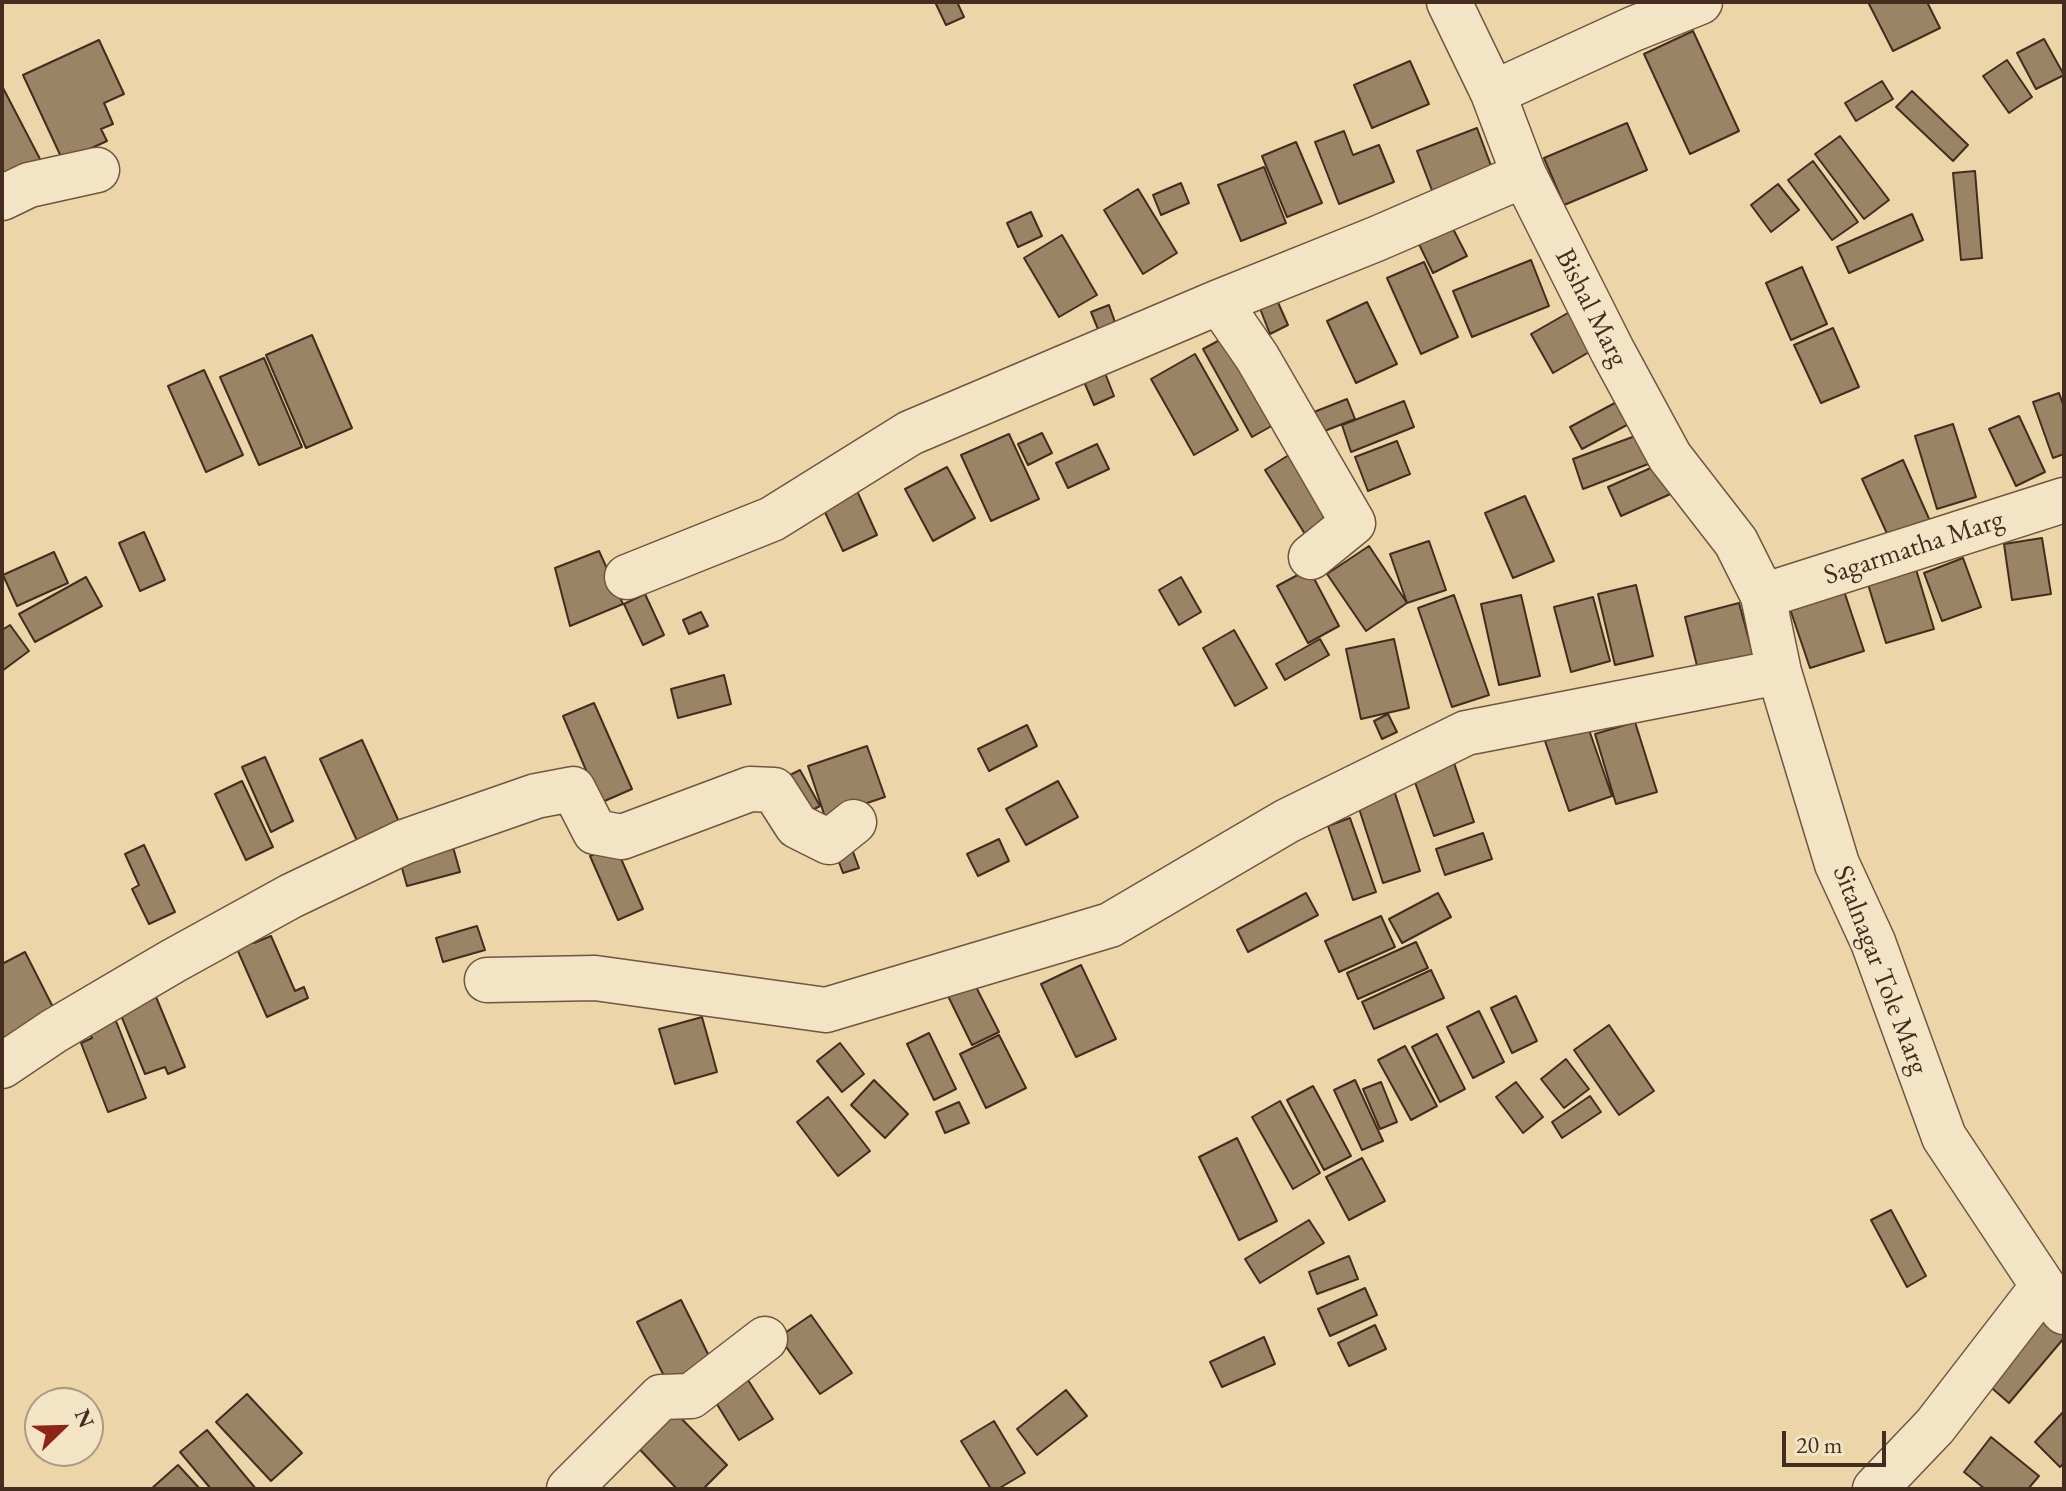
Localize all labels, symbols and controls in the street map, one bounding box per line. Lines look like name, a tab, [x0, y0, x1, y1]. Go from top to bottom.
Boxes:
street label: Bishal Marg	[1547, 244, 1635, 372]
street label: Sagarmatha Marg	[1820, 503, 2008, 593]
street label: Sitalnagar Tole Marg	[1825, 861, 1935, 1079]
north arrow	[24, 1387, 104, 1467]
text: N	[68, 1404, 102, 1432]
scale bar	[1786, 1415, 1890, 1465]
text: 20 m	[1796, 1429, 1843, 1460]

